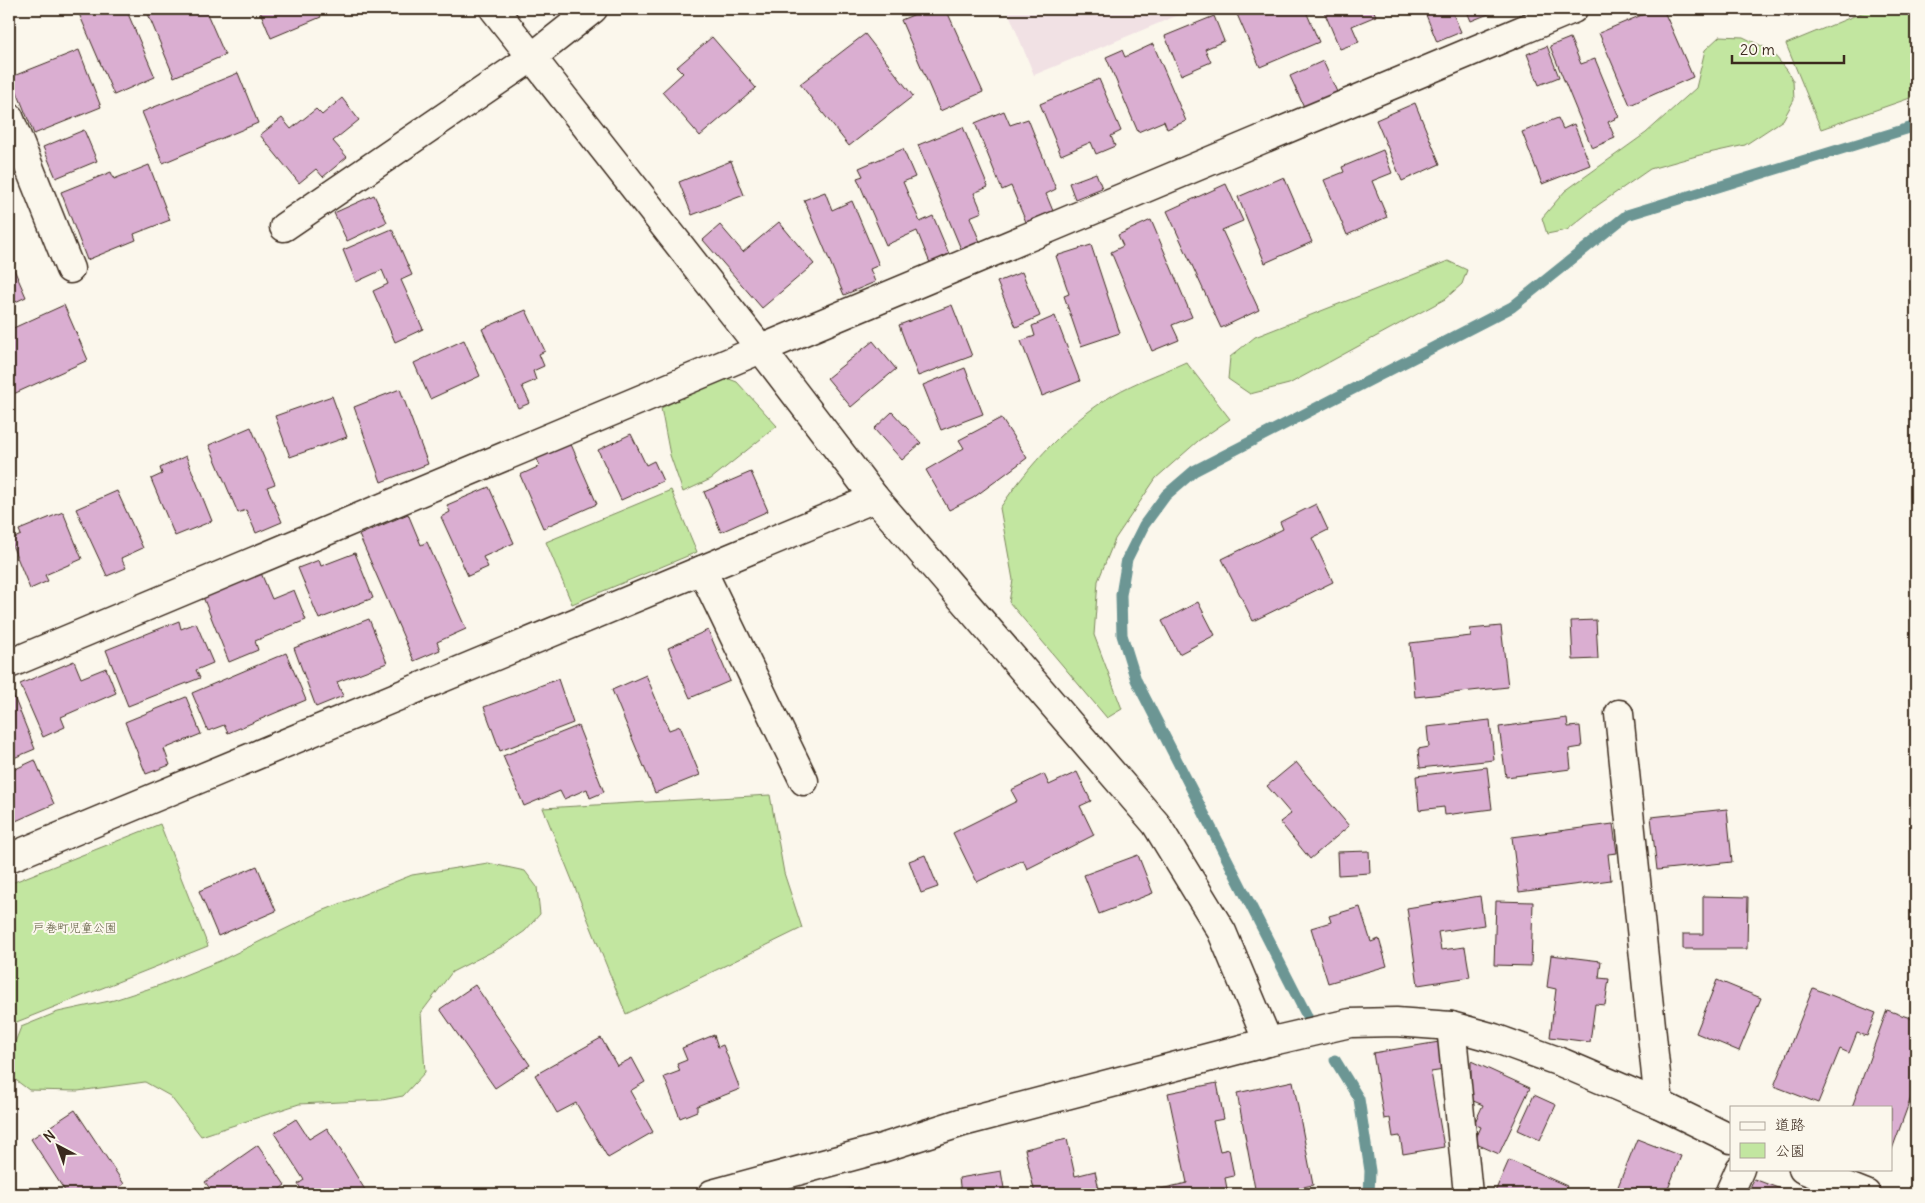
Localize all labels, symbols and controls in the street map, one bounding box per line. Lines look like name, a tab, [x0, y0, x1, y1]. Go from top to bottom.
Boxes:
scale bar	[1732, 32, 1845, 64]
text: 20 m	[1740, 40, 1775, 59]
park label: 戸巻町児童公園	[33, 920, 117, 935]
legend	[1730, 1106, 1892, 1170]
text: 道路	[1775, 1115, 1805, 1134]
north arrow	[32, 1120, 82, 1170]
text: N	[40, 1126, 59, 1146]
text: 公園	[1775, 1141, 1805, 1160]

